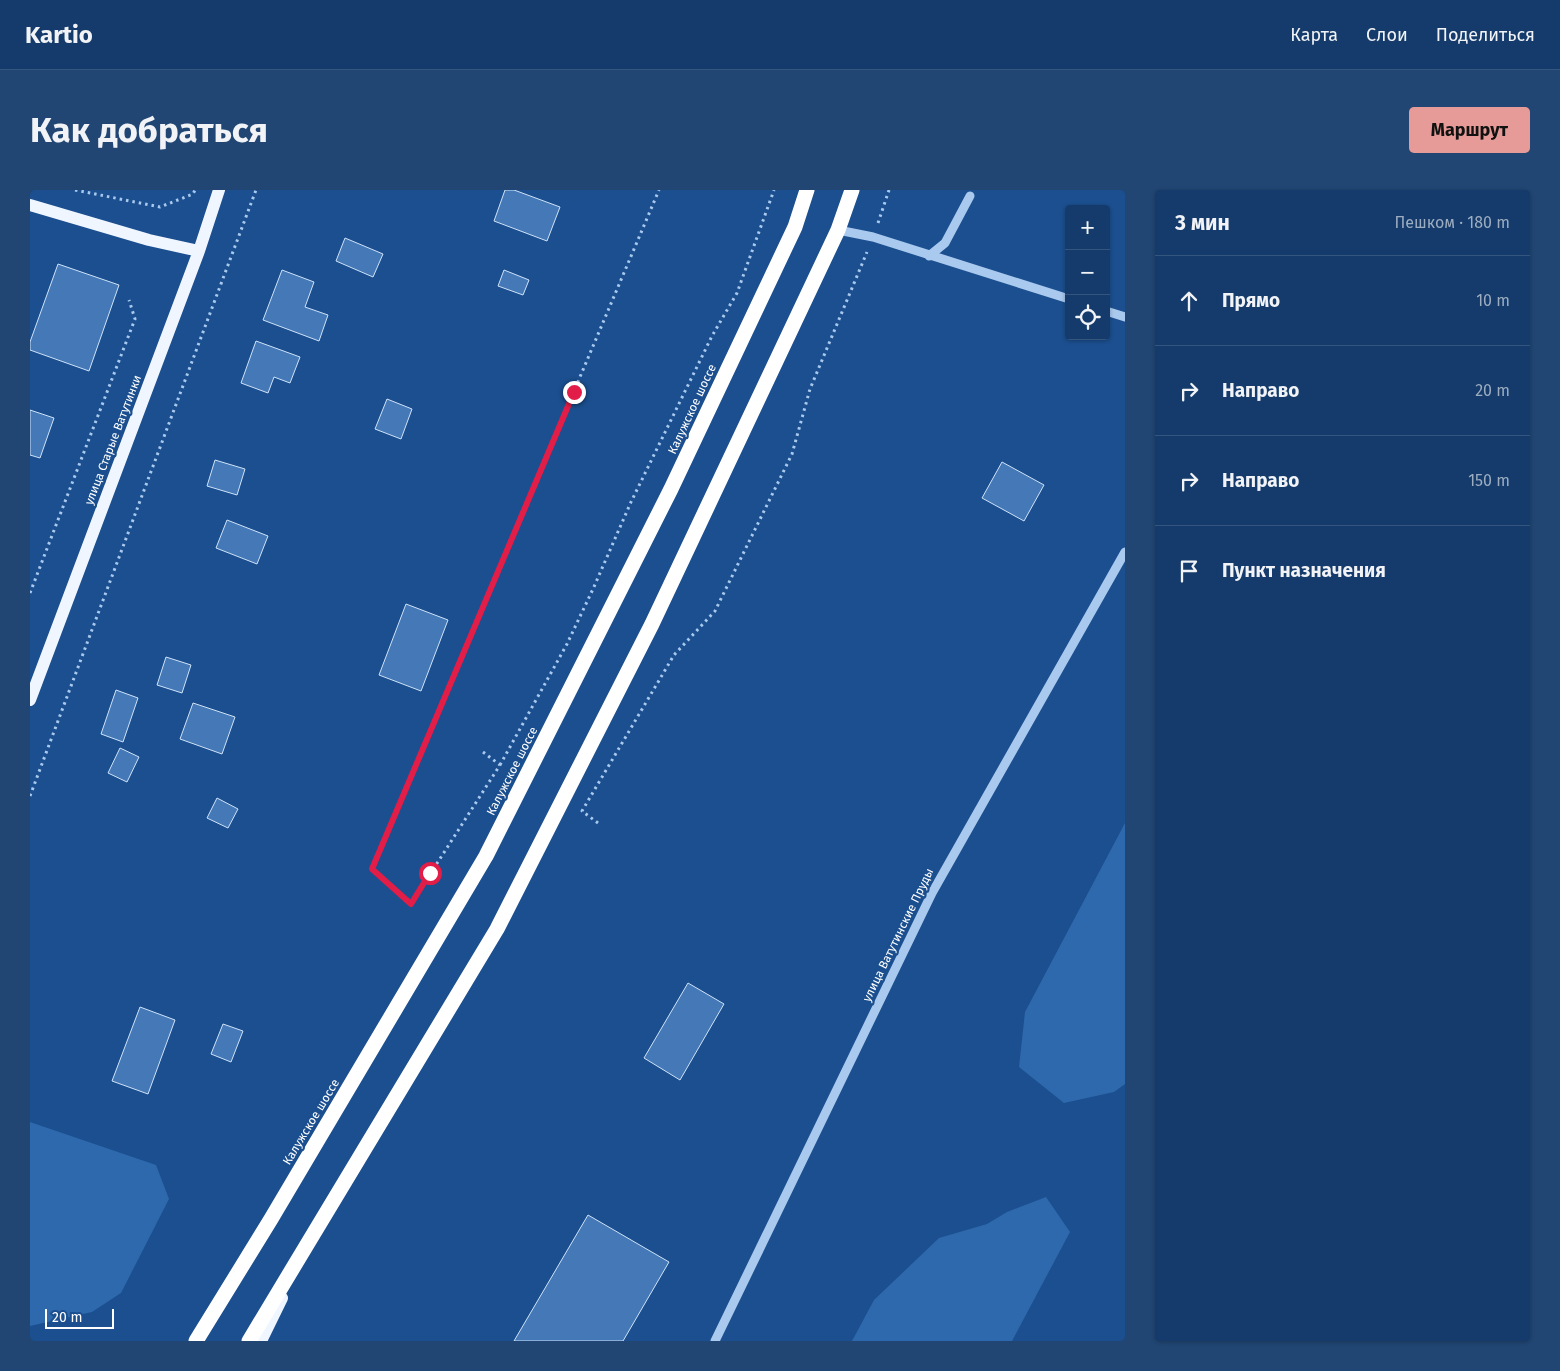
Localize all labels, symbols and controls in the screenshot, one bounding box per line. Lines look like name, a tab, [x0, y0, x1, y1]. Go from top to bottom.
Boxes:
text: Kartio	[25, 21, 93, 49]
text: Карта	[1290, 24, 1338, 46]
text: Слои	[1366, 24, 1408, 46]
text: Поделиться	[1436, 24, 1535, 46]
button: Маршрут	[1409, 107, 1530, 153]
text: Как добраться	[30, 109, 268, 151]
map controls	[1065, 205, 1110, 340]
button: +	[1065, 205, 1110, 250]
text: 3 мин	[1175, 210, 1230, 236]
text: Пешком · 180 m	[1395, 213, 1510, 232]
button: −	[1065, 250, 1110, 295]
icon: ahead	[1175, 287, 1203, 315]
text: Прямо	[1222, 289, 1280, 312]
text: 10 m	[1476, 291, 1510, 310]
button: locate	[1065, 295, 1110, 340]
street label: Калужское шоссе	[665, 362, 719, 456]
street label: улица Старые Ватутинки	[82, 373, 144, 507]
icon: right	[1175, 377, 1203, 405]
text: Направо	[1222, 379, 1299, 402]
route end	[563, 381, 586, 404]
text: 20 m	[1475, 381, 1510, 400]
icon: right	[1175, 467, 1203, 495]
text: Направо	[1222, 469, 1299, 492]
text: 150 m	[1468, 471, 1510, 490]
icon: arrive	[1175, 557, 1203, 585]
text: Пункт назначения	[1222, 559, 1386, 582]
street label: Калужское шоссе	[484, 724, 540, 818]
route start	[419, 862, 442, 885]
street label: улица Ватутинские Пруды	[860, 866, 936, 1004]
street label: Калужское шоссе	[280, 1077, 342, 1167]
scale bar	[45, 1306, 114, 1329]
text: 20 m	[52, 1309, 82, 1326]

